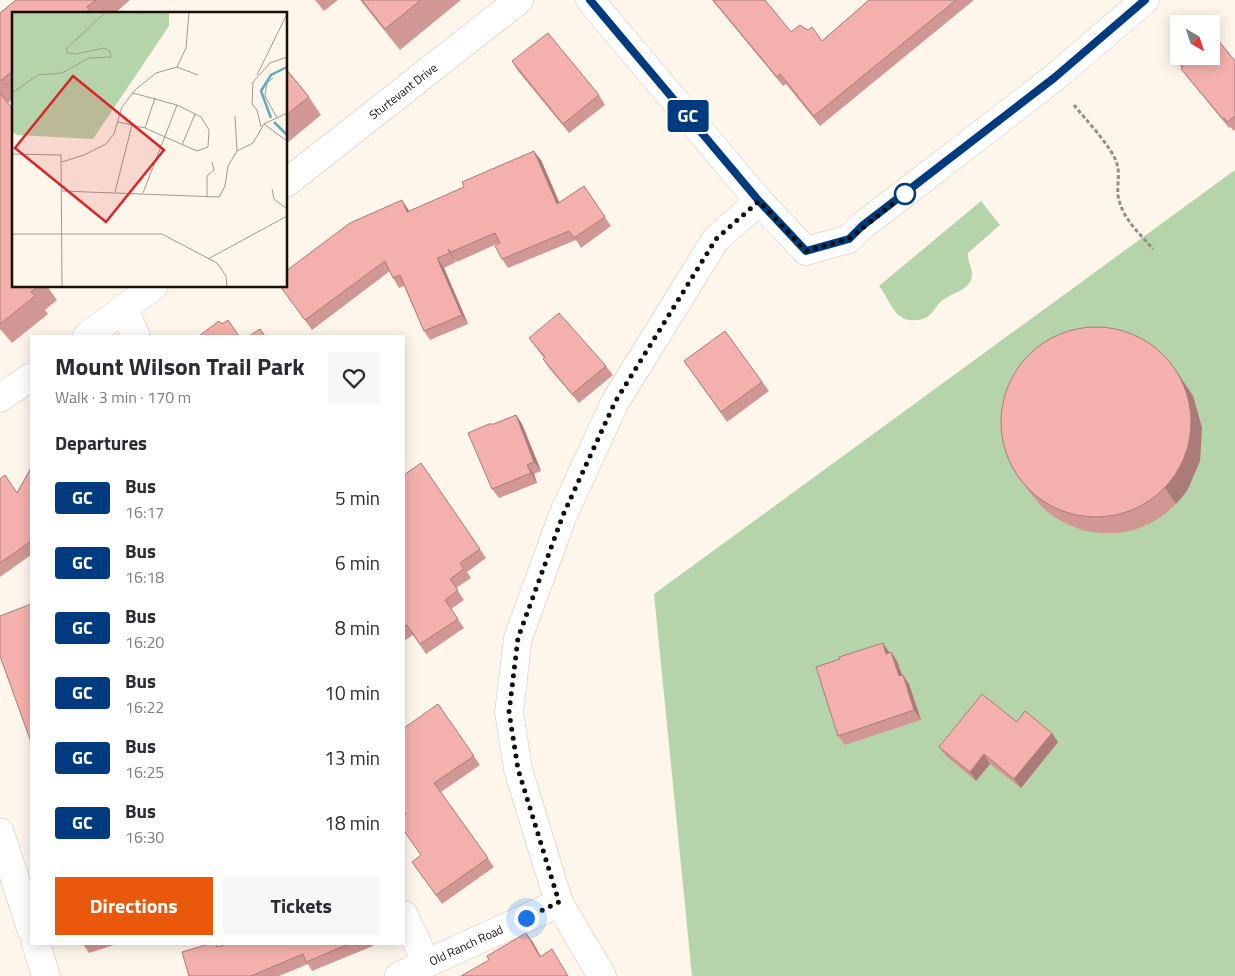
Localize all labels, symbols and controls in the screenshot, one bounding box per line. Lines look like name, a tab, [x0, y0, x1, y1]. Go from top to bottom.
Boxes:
inset map	[12, 12, 288, 288]
north arrow	[1170, 15, 1220, 65]
map controls	[1170, 15, 1220, 65]
street label: Sturtevant Drive	[365, 58, 441, 124]
line badge: GC	[666, 100, 710, 132]
text: GC	[678, 102, 698, 129]
unlabelled marker	[894, 183, 916, 205]
text: Mount Wilson Trail Park	[55, 348, 305, 384]
button: heart	[328, 352, 380, 404]
text: Walk · 3 min · 170 m	[55, 385, 191, 409]
text: Departures	[55, 428, 147, 457]
text: Bus	[125, 471, 156, 500]
text: 5 min	[335, 483, 380, 512]
text: GC	[72, 484, 93, 511]
text: 16:17	[125, 500, 164, 524]
text: Bus	[125, 536, 156, 565]
text: 6 min	[335, 548, 380, 577]
text: GC	[72, 549, 93, 576]
text: 16:18	[125, 565, 164, 589]
text: Bus	[125, 601, 156, 630]
text: 8 min	[335, 613, 380, 642]
text: GC	[72, 614, 93, 641]
text: 16:20	[125, 630, 164, 654]
text: Bus	[125, 666, 156, 695]
text: 10 min	[324, 678, 380, 707]
text: GC	[72, 679, 93, 706]
text: 16:22	[125, 695, 164, 719]
text: Bus	[125, 731, 156, 760]
text: 13 min	[324, 743, 380, 772]
text: GC	[72, 744, 93, 771]
text: 16:25	[125, 760, 164, 784]
text: Bus	[125, 796, 156, 825]
text: 18 min	[324, 808, 380, 837]
text: GC	[72, 809, 93, 836]
text: 16:30	[125, 825, 164, 849]
button: Directions	[55, 877, 213, 935]
button: Tickets	[223, 877, 380, 935]
your location	[514, 906, 539, 931]
street label: Old Ranch Road	[426, 920, 506, 970]

